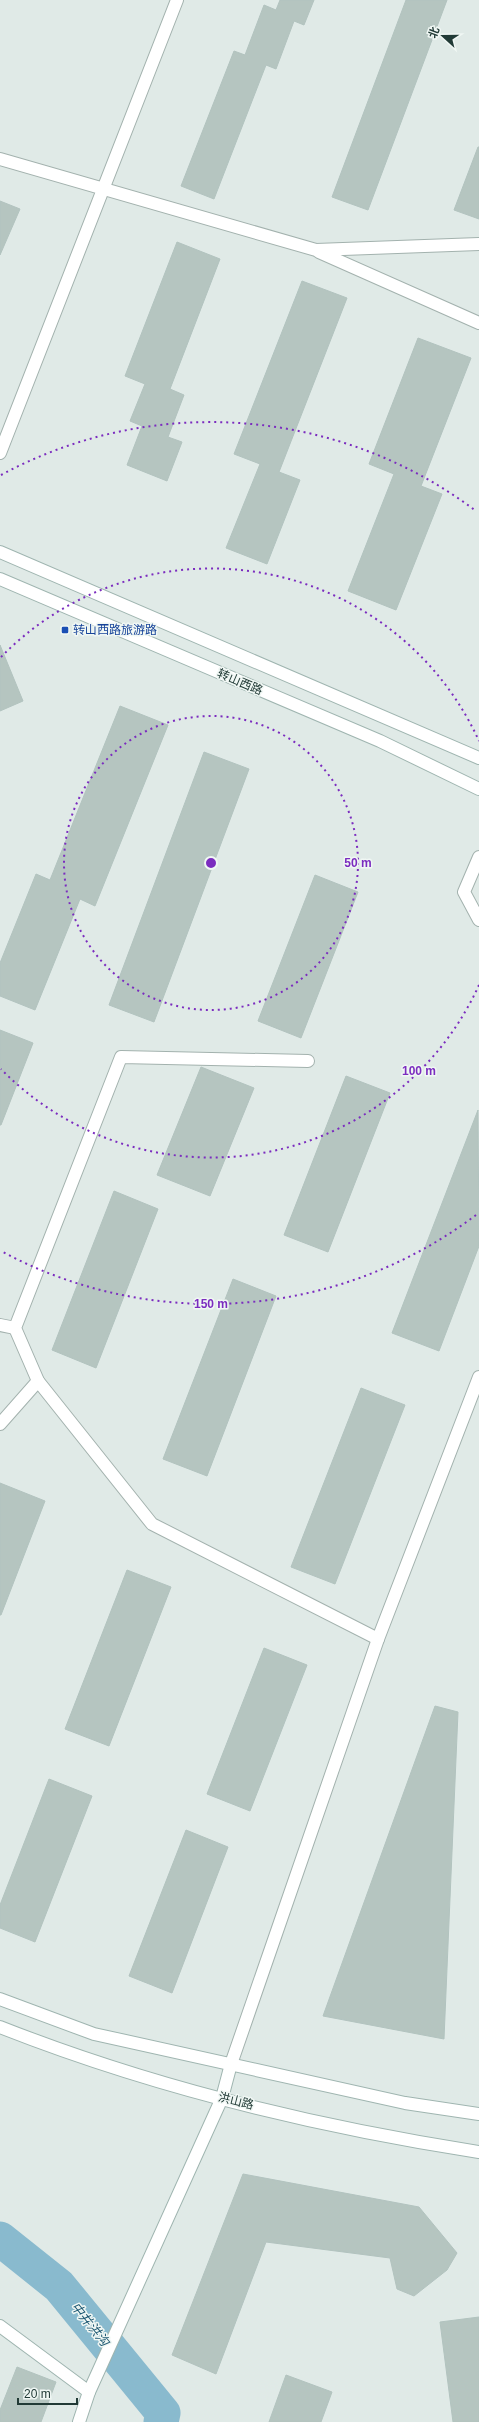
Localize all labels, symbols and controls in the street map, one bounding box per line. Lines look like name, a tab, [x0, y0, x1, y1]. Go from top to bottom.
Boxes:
north arrow	[423, 16, 463, 56]
text: 北	[426, 25, 441, 40]
place label: 转山西路旅游路	[73, 623, 157, 637]
marker: 转山西路旅游路	[60, 625, 70, 635]
street label: 转山西路	[215, 666, 265, 698]
centre of rings	[204, 856, 218, 870]
text: 50 m	[344, 856, 372, 870]
text: 100 m	[402, 1064, 436, 1078]
text: 150 m	[194, 1297, 228, 1311]
street label: 洪山路	[217, 2090, 255, 2112]
water label: 中井洪沟	[68, 2299, 113, 2350]
scale bar	[18, 2380, 77, 2406]
text: 20 m	[24, 2387, 51, 2401]

